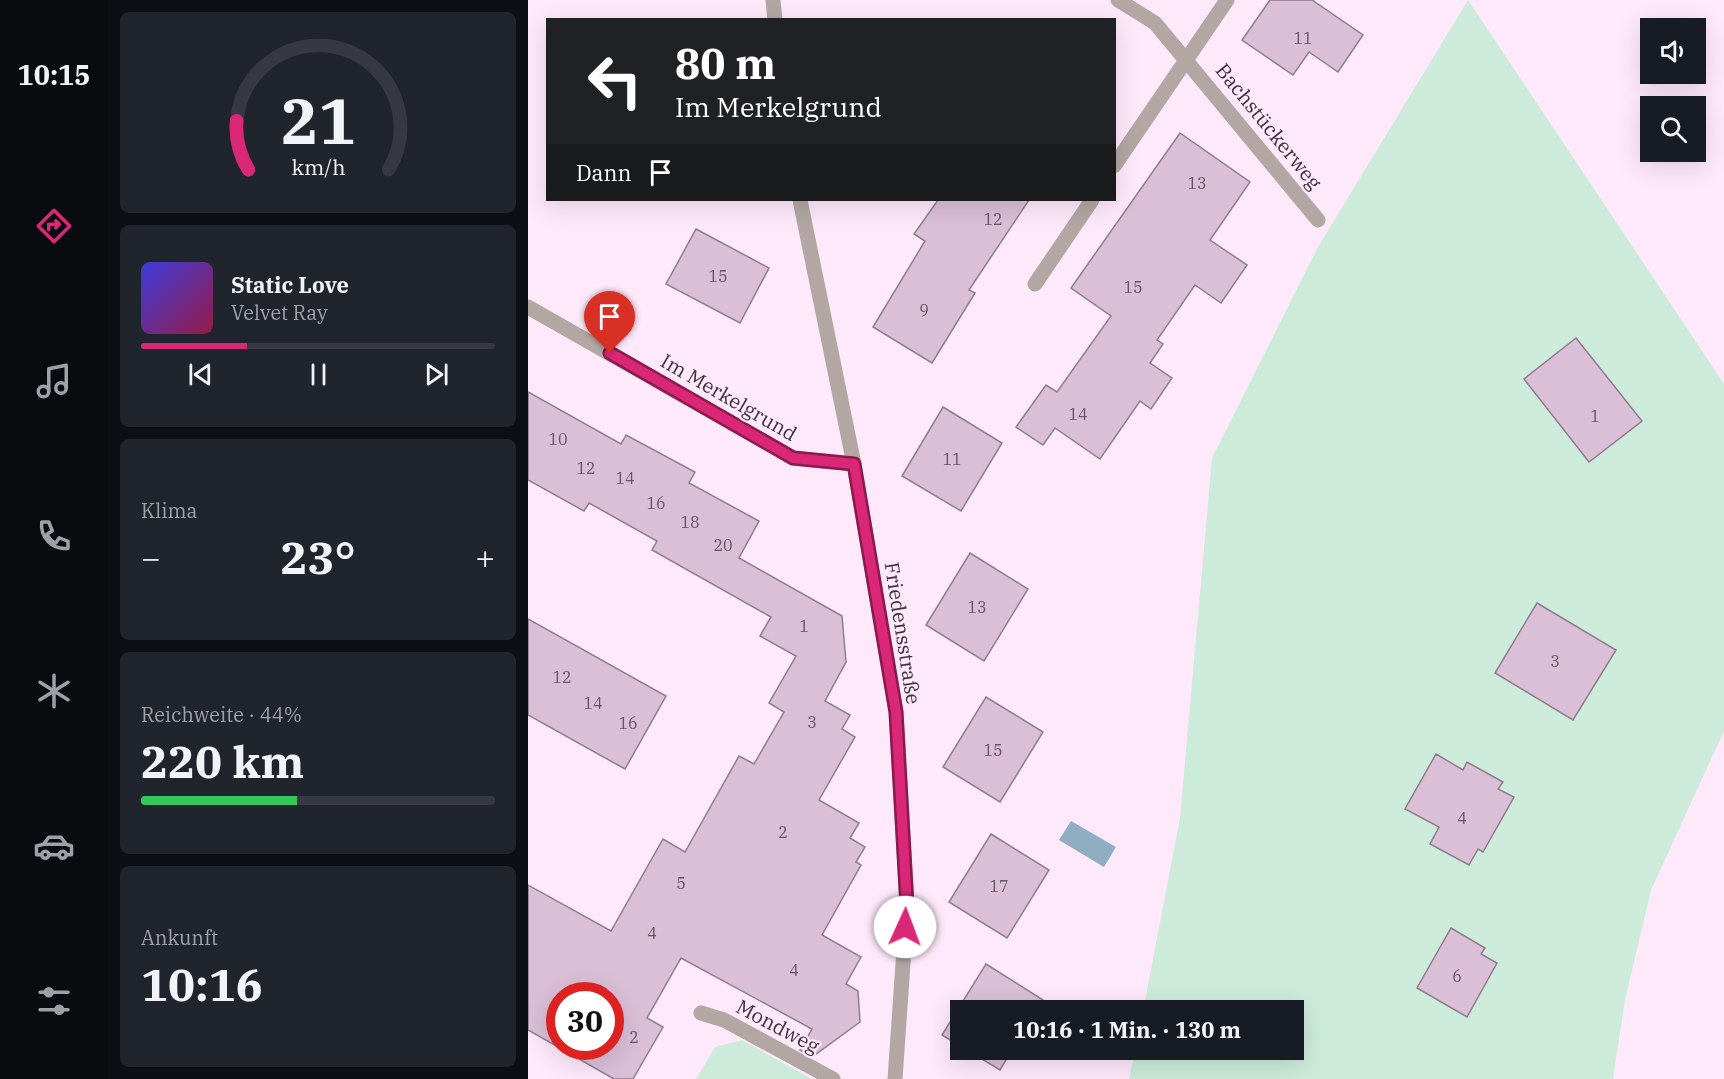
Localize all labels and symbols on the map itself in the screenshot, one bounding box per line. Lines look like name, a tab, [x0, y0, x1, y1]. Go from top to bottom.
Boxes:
house number: 11	[1293, 28, 1313, 48]
street label: Bachstückerweg	[1210, 57, 1328, 195]
house number: 13	[1187, 173, 1207, 193]
house number: 12	[983, 209, 1003, 229]
house number: 15	[708, 266, 728, 286]
house number: 15	[1123, 277, 1143, 297]
pin	[584, 291, 635, 353]
house number: 9	[919, 300, 929, 320]
street label: Im Merkelgrund	[656, 347, 802, 447]
house number: 14	[1068, 404, 1088, 424]
house number: 1	[1590, 406, 1600, 426]
house number: 10	[548, 429, 568, 449]
house number: 11	[942, 449, 962, 469]
house number: 12	[576, 458, 596, 478]
house number: 14	[615, 468, 635, 488]
house number: 16	[646, 493, 666, 513]
house number: 18	[680, 512, 700, 532]
house number: 20	[713, 535, 733, 555]
street label: Friedensstraße	[878, 560, 928, 706]
house number: 13	[967, 597, 987, 617]
house number: 1	[799, 616, 809, 636]
house number: 3	[1550, 651, 1560, 671]
house number: 12	[552, 667, 572, 687]
house number: 14	[583, 693, 603, 713]
house number: 3	[807, 712, 817, 732]
house number: 16	[618, 713, 638, 733]
house number: 15	[983, 740, 1003, 760]
house number: 4	[1457, 808, 1467, 828]
house number: 2	[778, 822, 788, 842]
house number: 5	[676, 873, 686, 893]
house number: 17	[989, 876, 1009, 896]
position arrow	[873, 895, 937, 959]
house number: 4	[647, 923, 657, 943]
house number: 4	[789, 960, 799, 980]
house number: 6	[1452, 966, 1462, 986]
speed limit sign: 30	[546, 982, 624, 1060]
street label: Mondweg	[732, 993, 824, 1059]
house number: 2	[629, 1027, 639, 1047]

